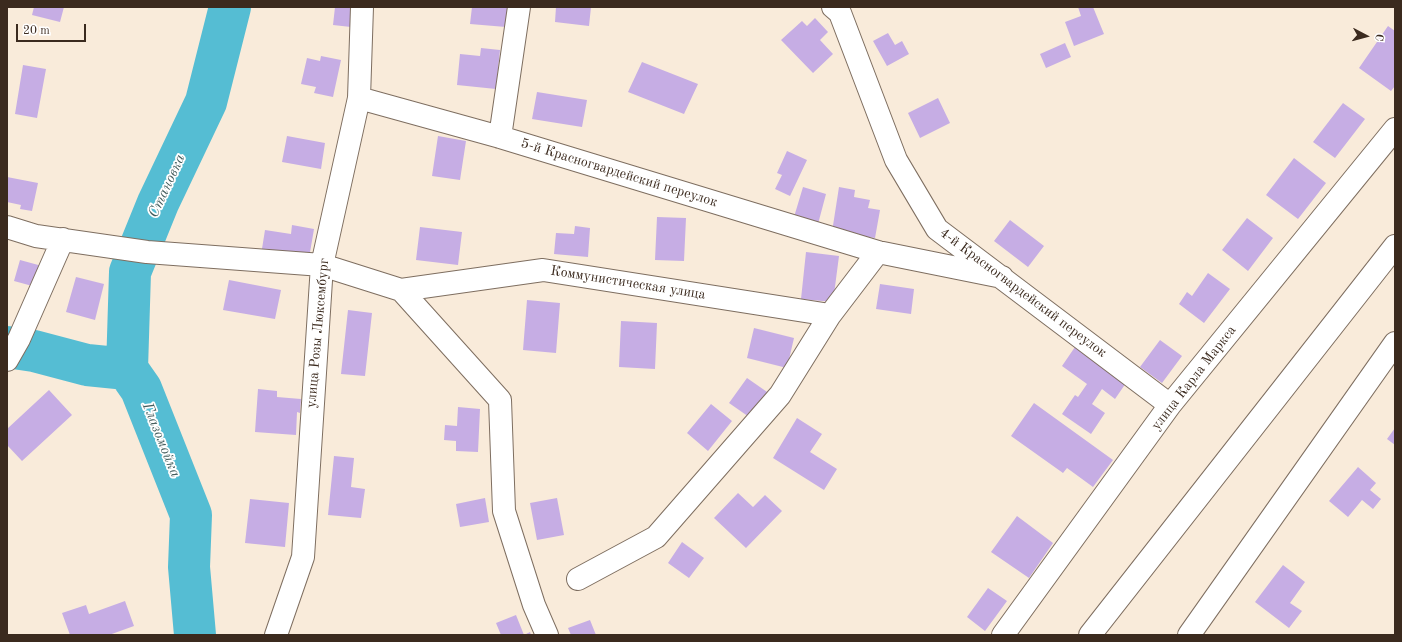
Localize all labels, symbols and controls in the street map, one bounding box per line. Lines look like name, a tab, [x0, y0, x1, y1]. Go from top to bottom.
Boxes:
scale bar	[18, 16, 88, 42]
north arrow	[1346, 16, 1386, 56]
text: 20 m	[23, 25, 50, 37]
text: С	[1373, 33, 1384, 41]
street label: 5-й Красногвардейский переулок	[519, 135, 719, 211]
water label: Становка	[144, 151, 190, 221]
street label: 4-й Красногвардейский переулок	[936, 225, 1110, 361]
street label: улица Розы Люксембург	[303, 257, 333, 409]
street label: Коммунистическая улица	[549, 262, 707, 304]
street label: улица Карла Маркса	[1148, 322, 1240, 434]
water label: Глазомойка	[138, 400, 184, 480]

